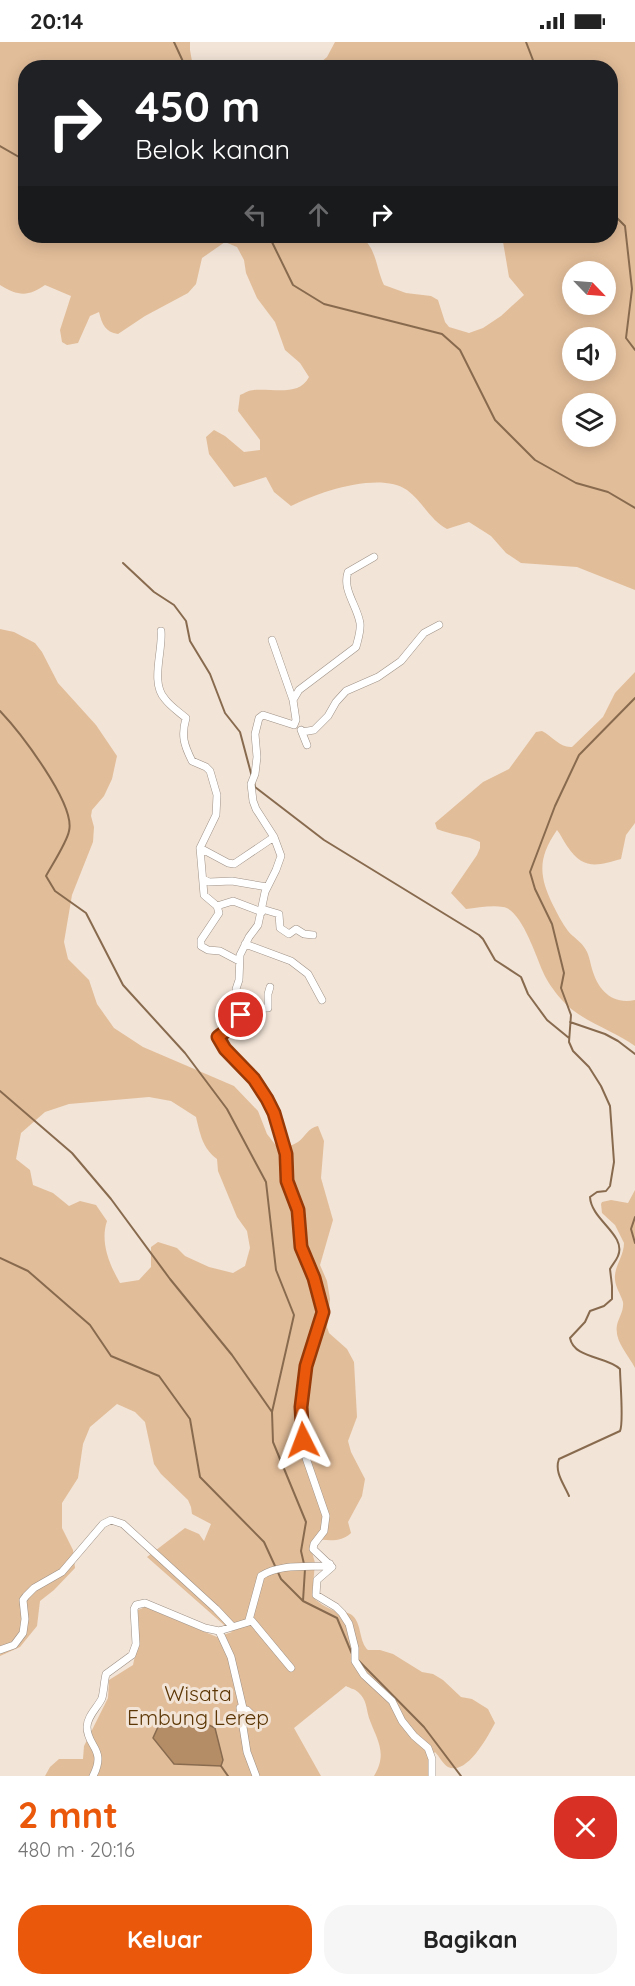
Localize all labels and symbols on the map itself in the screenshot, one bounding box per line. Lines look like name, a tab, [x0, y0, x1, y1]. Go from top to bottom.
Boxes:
north arrow	[562, 261, 616, 315]
pin	[215, 989, 266, 1040]
position arrow	[271, 1408, 335, 1472]
park label: Wisata Embung Lerep	[127, 1680, 269, 1730]

